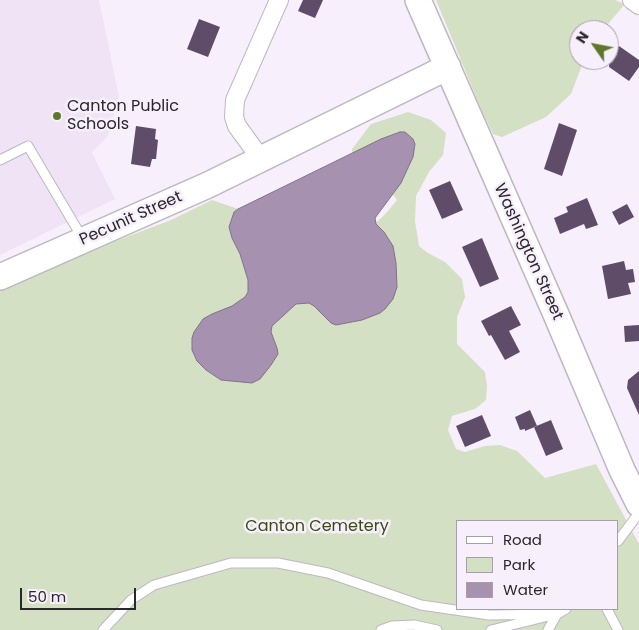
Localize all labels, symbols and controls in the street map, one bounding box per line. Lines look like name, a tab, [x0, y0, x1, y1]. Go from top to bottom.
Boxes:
north arrow	[569, 20, 619, 70]
text: N	[571, 28, 594, 47]
place label: Canton Public Schools	[67, 97, 179, 135]
marker: Canton Public Schools	[51, 110, 63, 122]
street label: Washington Street	[489, 181, 567, 323]
street label: Pecunit Street	[77, 188, 185, 250]
park label: Canton Cemetery	[245, 517, 389, 537]
legend	[456, 520, 619, 610]
text: Road	[503, 529, 542, 550]
text: Park	[503, 554, 535, 575]
scale bar	[22, 578, 139, 610]
text: Water	[503, 579, 548, 600]
text: 50 m	[28, 586, 66, 607]

